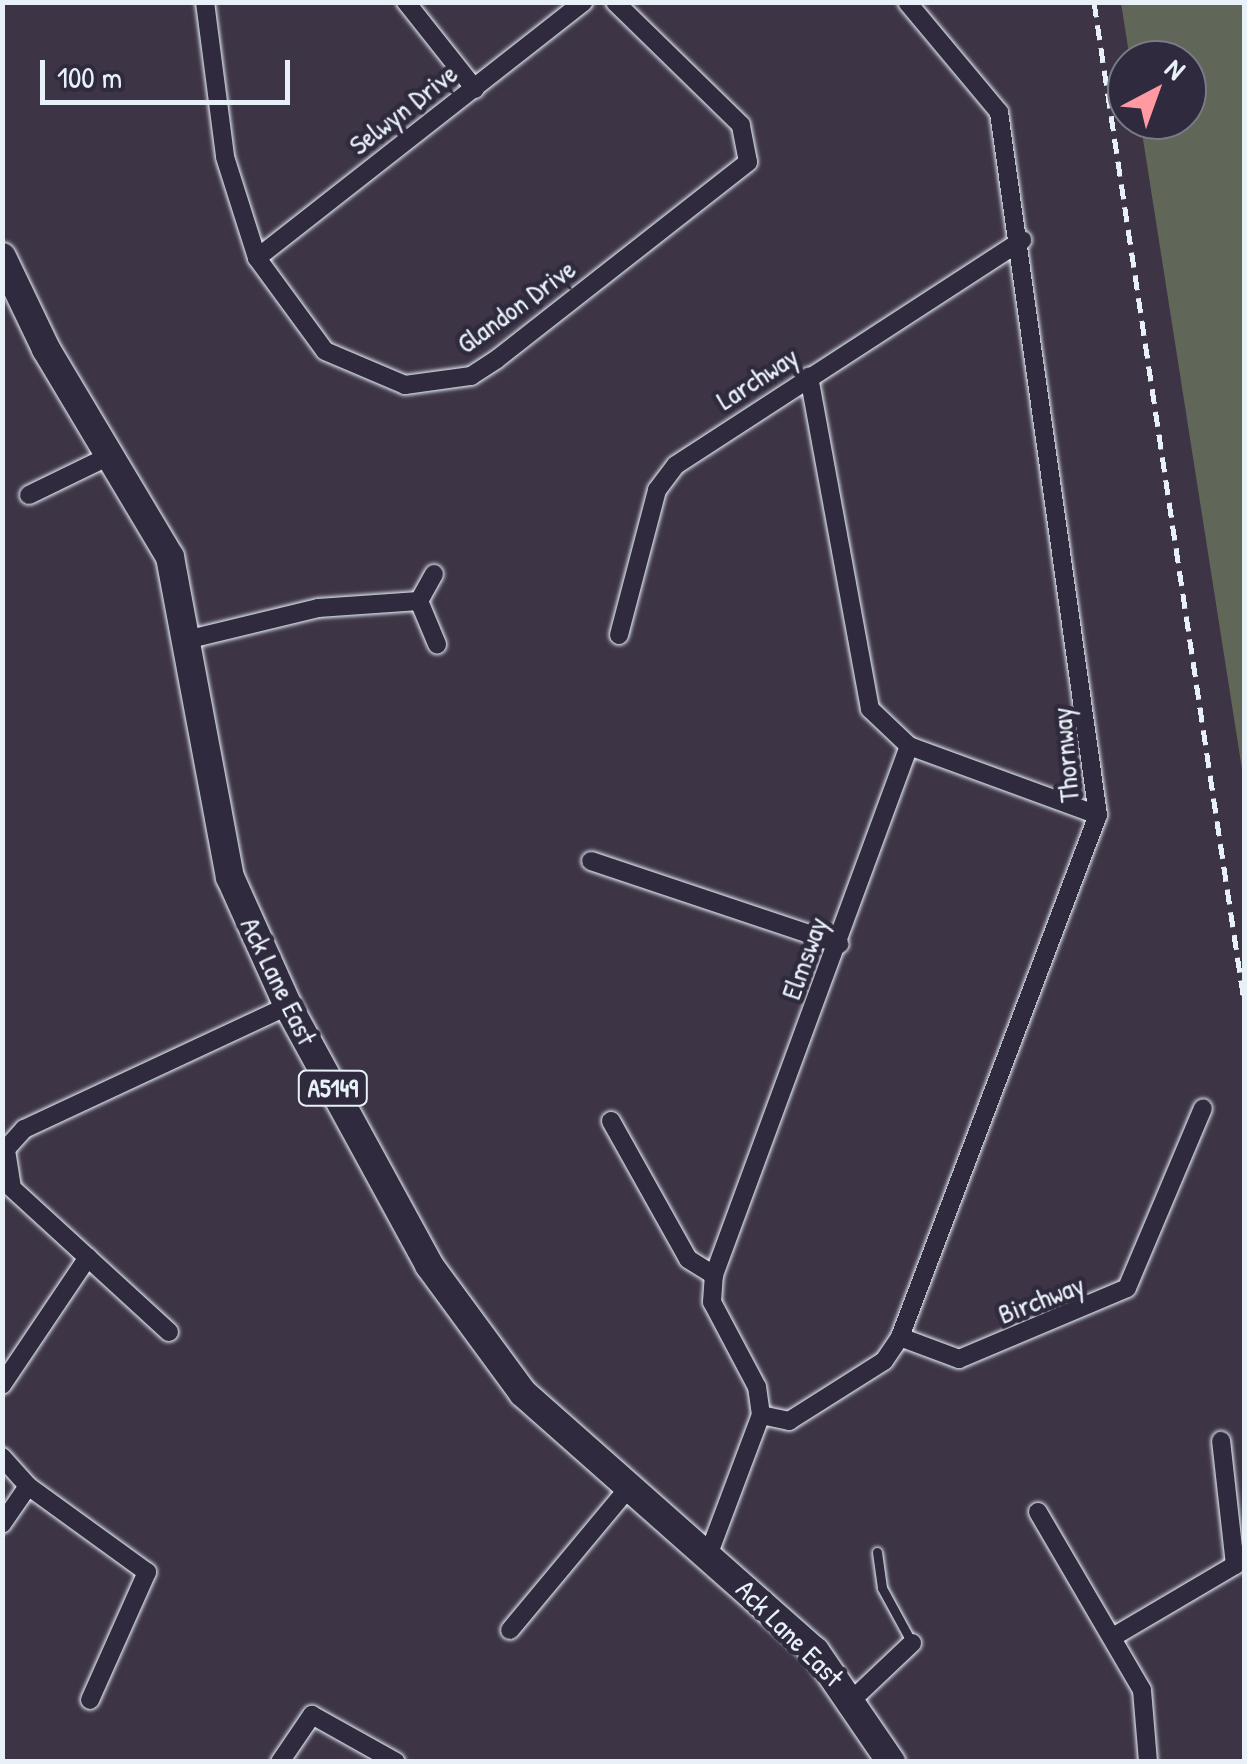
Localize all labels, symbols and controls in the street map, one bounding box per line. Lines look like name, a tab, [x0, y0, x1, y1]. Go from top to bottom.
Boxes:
scale bar	[45, 40, 295, 102]
north arrow	[1107, 40, 1207, 140]
text: N	[1157, 50, 1193, 88]
street label: Selwyn Drive	[342, 56, 464, 162]
text: 100 m	[57, 57, 122, 97]
street label: Glandon Drive	[450, 252, 582, 360]
street label: Larchway	[710, 339, 804, 417]
street label: Thornway	[1044, 706, 1086, 804]
street label: Ack Lane East	[234, 912, 324, 1050]
street label: Elmsway	[774, 912, 834, 1004]
road number: A5149	[296, 1068, 370, 1108]
street label: Birchway	[993, 1267, 1089, 1331]
street label: Ack Lane East	[729, 1572, 851, 1694]

